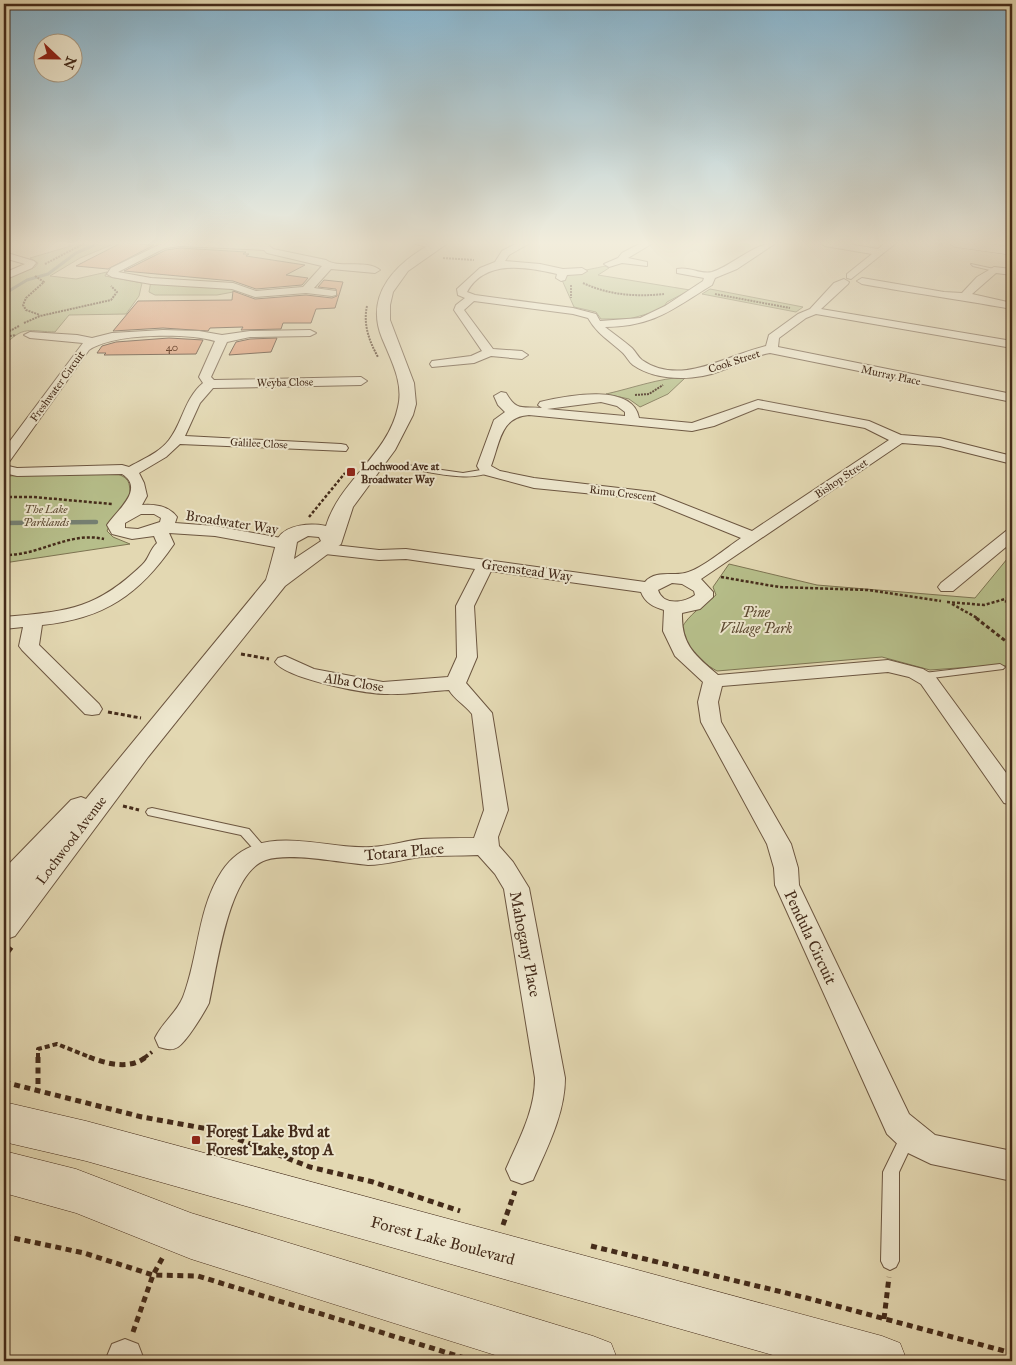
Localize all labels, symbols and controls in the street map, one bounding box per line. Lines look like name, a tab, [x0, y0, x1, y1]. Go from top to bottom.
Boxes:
north arrow	[32, 32, 82, 82]
text: N	[59, 54, 80, 71]
house number: 40	[166, 341, 178, 354]
street label: Cook Street	[707, 347, 762, 376]
street label: Freshwater Circuit	[27, 348, 88, 424]
street label: Murray Place	[860, 363, 922, 388]
street label: Weyba Close	[257, 375, 314, 389]
street label: Galilee Close	[230, 435, 289, 452]
street label: Bishop Street	[812, 456, 870, 501]
place label: Lochwood Ave at Broadwater Way	[361, 460, 439, 487]
marker: Lochwood Ave at Broadwater Way	[345, 466, 357, 478]
street label: Rimu Crescent	[589, 483, 657, 504]
park label: The Lake Parklands	[23, 503, 70, 529]
street label: Broadwater Way	[184, 507, 280, 538]
street label: Greenstead Way	[480, 556, 574, 585]
park label: Pine Village Park	[720, 604, 793, 637]
street label: Alba Close	[322, 669, 385, 696]
street label: Lochwood Avenue	[33, 793, 110, 888]
street label: Totara Place	[363, 839, 445, 864]
street label: Pendula Circuit	[780, 887, 841, 988]
street label: Mahogany Place	[505, 890, 545, 999]
place label: Forest Lake Bvd at Forest Lake, stop A	[206, 1122, 334, 1160]
marker: Forest Lake Bvd at Forest Lake, stop A	[190, 1134, 202, 1146]
street label: Forest Lake Boulevard	[369, 1212, 517, 1269]

